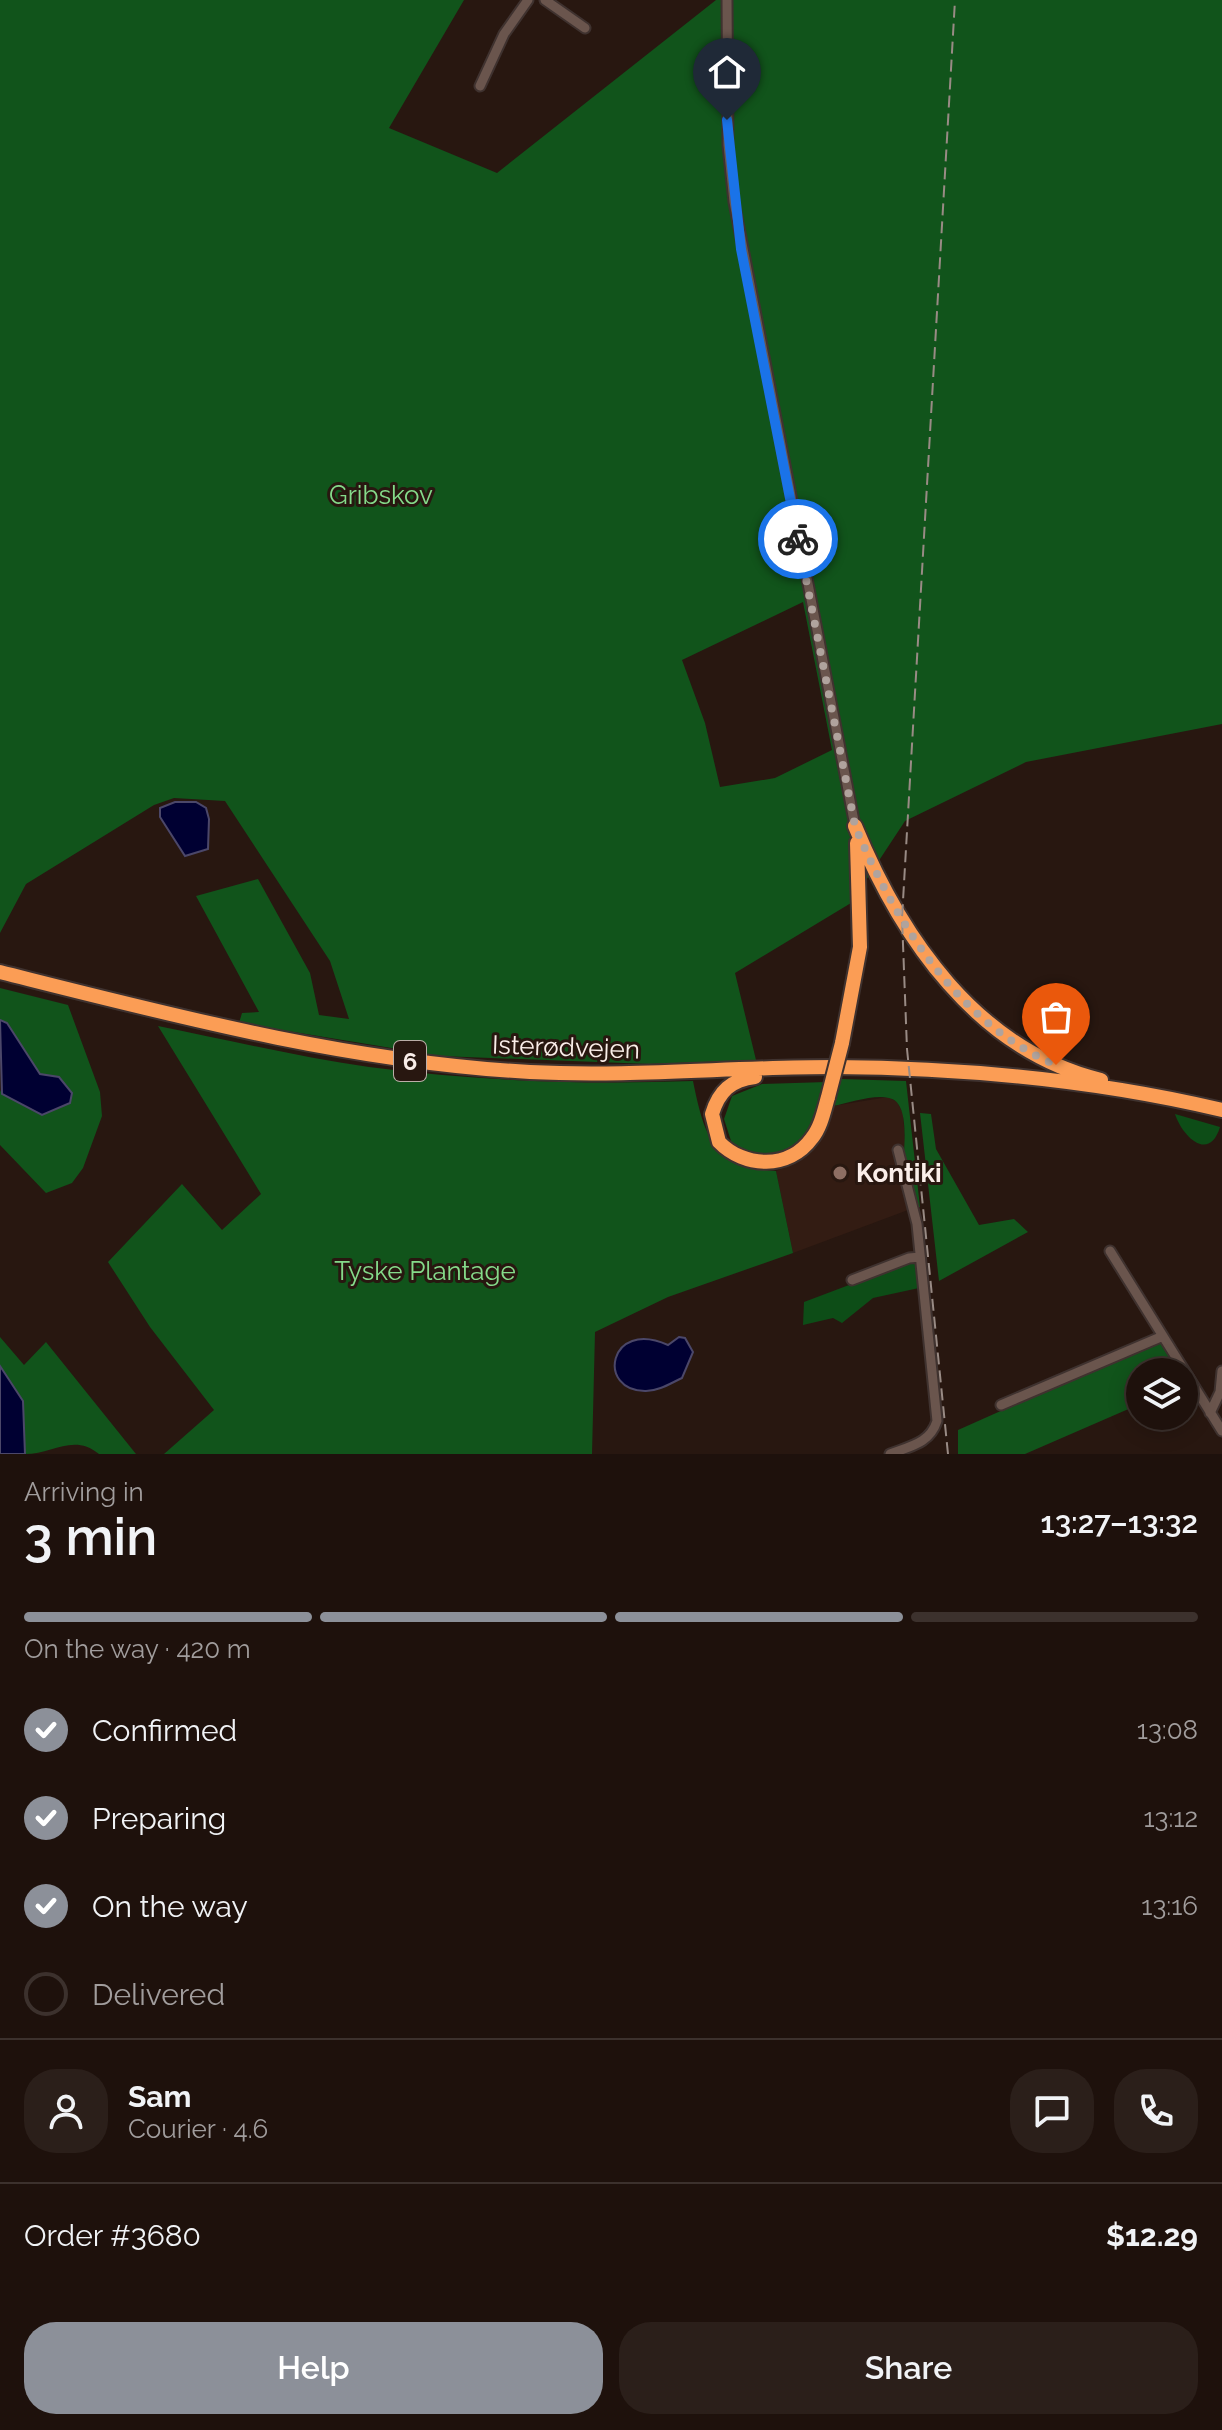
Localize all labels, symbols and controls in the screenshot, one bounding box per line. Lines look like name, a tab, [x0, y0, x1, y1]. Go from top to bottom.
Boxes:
pin	[693, 38, 761, 120]
icon: home	[705, 50, 749, 94]
park label: Gribskov	[329, 480, 433, 510]
courier	[758, 499, 838, 579]
icon: bike	[776, 517, 820, 561]
pin	[1022, 983, 1090, 1065]
icon: bag	[1034, 995, 1078, 1039]
street label: Isterødvejen	[492, 1029, 640, 1065]
road number: 6	[394, 1041, 426, 1081]
place label: Kontiki	[856, 1158, 942, 1188]
marker: Kontiki	[831, 1164, 849, 1182]
park label: Tyske Plantage	[334, 1256, 516, 1286]
map controls	[1126, 1358, 1198, 1430]
button: layers	[1126, 1358, 1198, 1430]
text: Arriving in	[24, 1477, 144, 1507]
text: 13:27–13:32	[1041, 1505, 1198, 1540]
text: 3 min	[24, 1506, 157, 1567]
text: On the way · 420 m	[24, 1634, 251, 1664]
icon: check	[24, 1708, 68, 1752]
text: Confirmed	[92, 1713, 237, 1748]
text: 13:08	[1137, 1715, 1198, 1745]
icon: check	[24, 1796, 68, 1840]
text: Preparing	[92, 1801, 226, 1836]
text: 13:12	[1143, 1803, 1198, 1833]
icon: check	[24, 1884, 68, 1928]
text: On the way	[92, 1889, 248, 1924]
text: 13:16	[1141, 1891, 1198, 1921]
text: Delivered	[92, 1977, 225, 2012]
button: person	[24, 2069, 108, 2153]
button: chat	[1010, 2069, 1094, 2153]
button: phone	[1114, 2069, 1198, 2153]
text: Sam	[128, 2079, 191, 2114]
text: Courier · 4.6	[128, 2114, 268, 2144]
text: Order #3680	[24, 2218, 201, 2253]
text: $12.29	[1106, 2218, 1198, 2253]
button: Help	[24, 2322, 603, 2414]
button: Share	[619, 2322, 1198, 2414]

